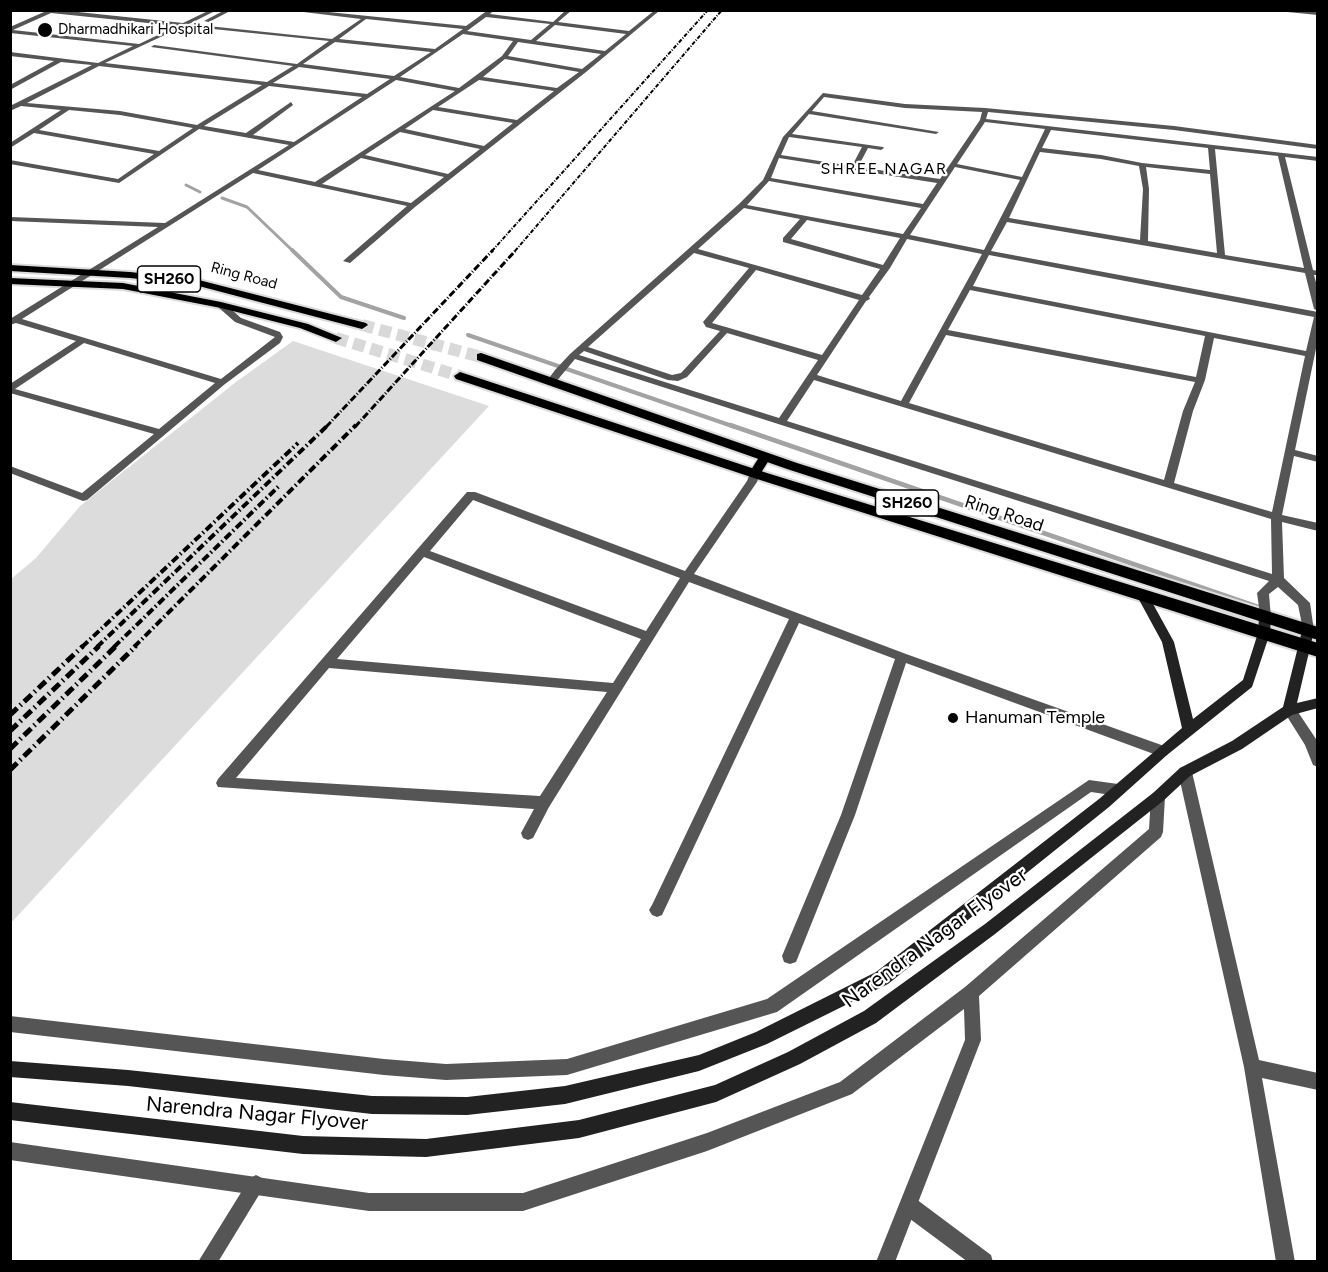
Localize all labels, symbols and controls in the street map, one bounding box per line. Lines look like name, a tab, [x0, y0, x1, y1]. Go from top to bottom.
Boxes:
marker: Dharmadhikari Hospital	[36, 21, 54, 39]
place label: Dharmadhikari Hospital	[58, 21, 213, 39]
district label: SHREE NAGAR	[821, 159, 947, 179]
street label: Ring Road	[209, 258, 279, 294]
road number: SH260	[138, 266, 201, 292]
road number: SH260	[876, 490, 938, 516]
street label: Ring Road	[962, 491, 1046, 537]
place label: Hanuman Temple	[965, 707, 1105, 729]
marker: Hanuman Temple	[946, 711, 960, 725]
street label: Narendra Nagar Flyover	[837, 862, 1033, 1014]
street label: Narendra Nagar Flyover	[145, 1092, 369, 1136]

